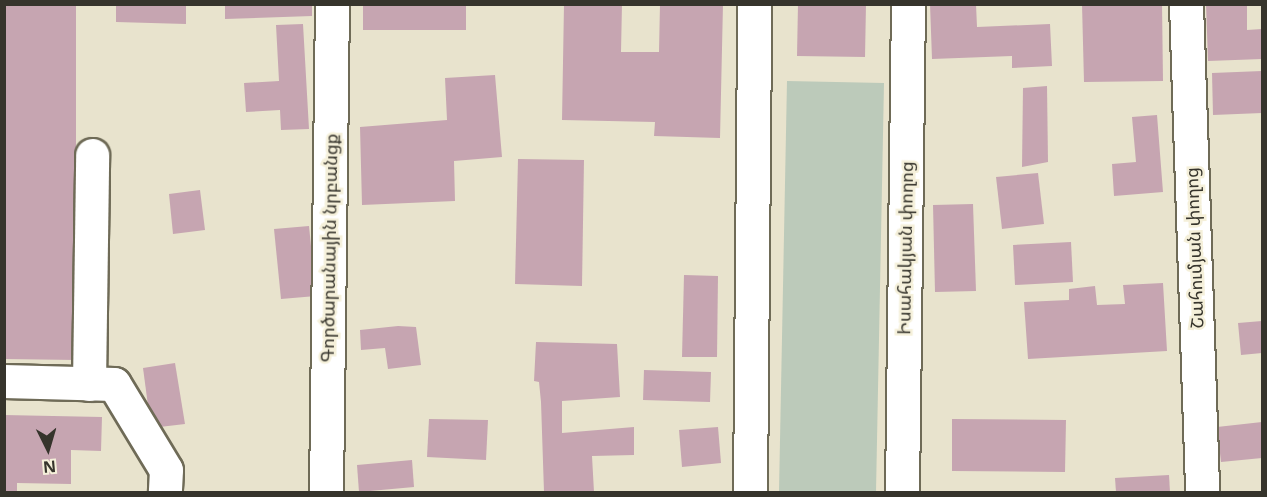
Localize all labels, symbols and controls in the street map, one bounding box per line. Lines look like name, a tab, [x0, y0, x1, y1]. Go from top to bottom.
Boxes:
street label: Գործարանային նրբանցք	[316, 133, 342, 363]
street label: Իսահակյան փողոց	[893, 161, 917, 335]
street label: Շահումյան փողոց	[1180, 167, 1208, 329]
north arrow	[18, 419, 78, 479]
text: N	[42, 455, 57, 478]

